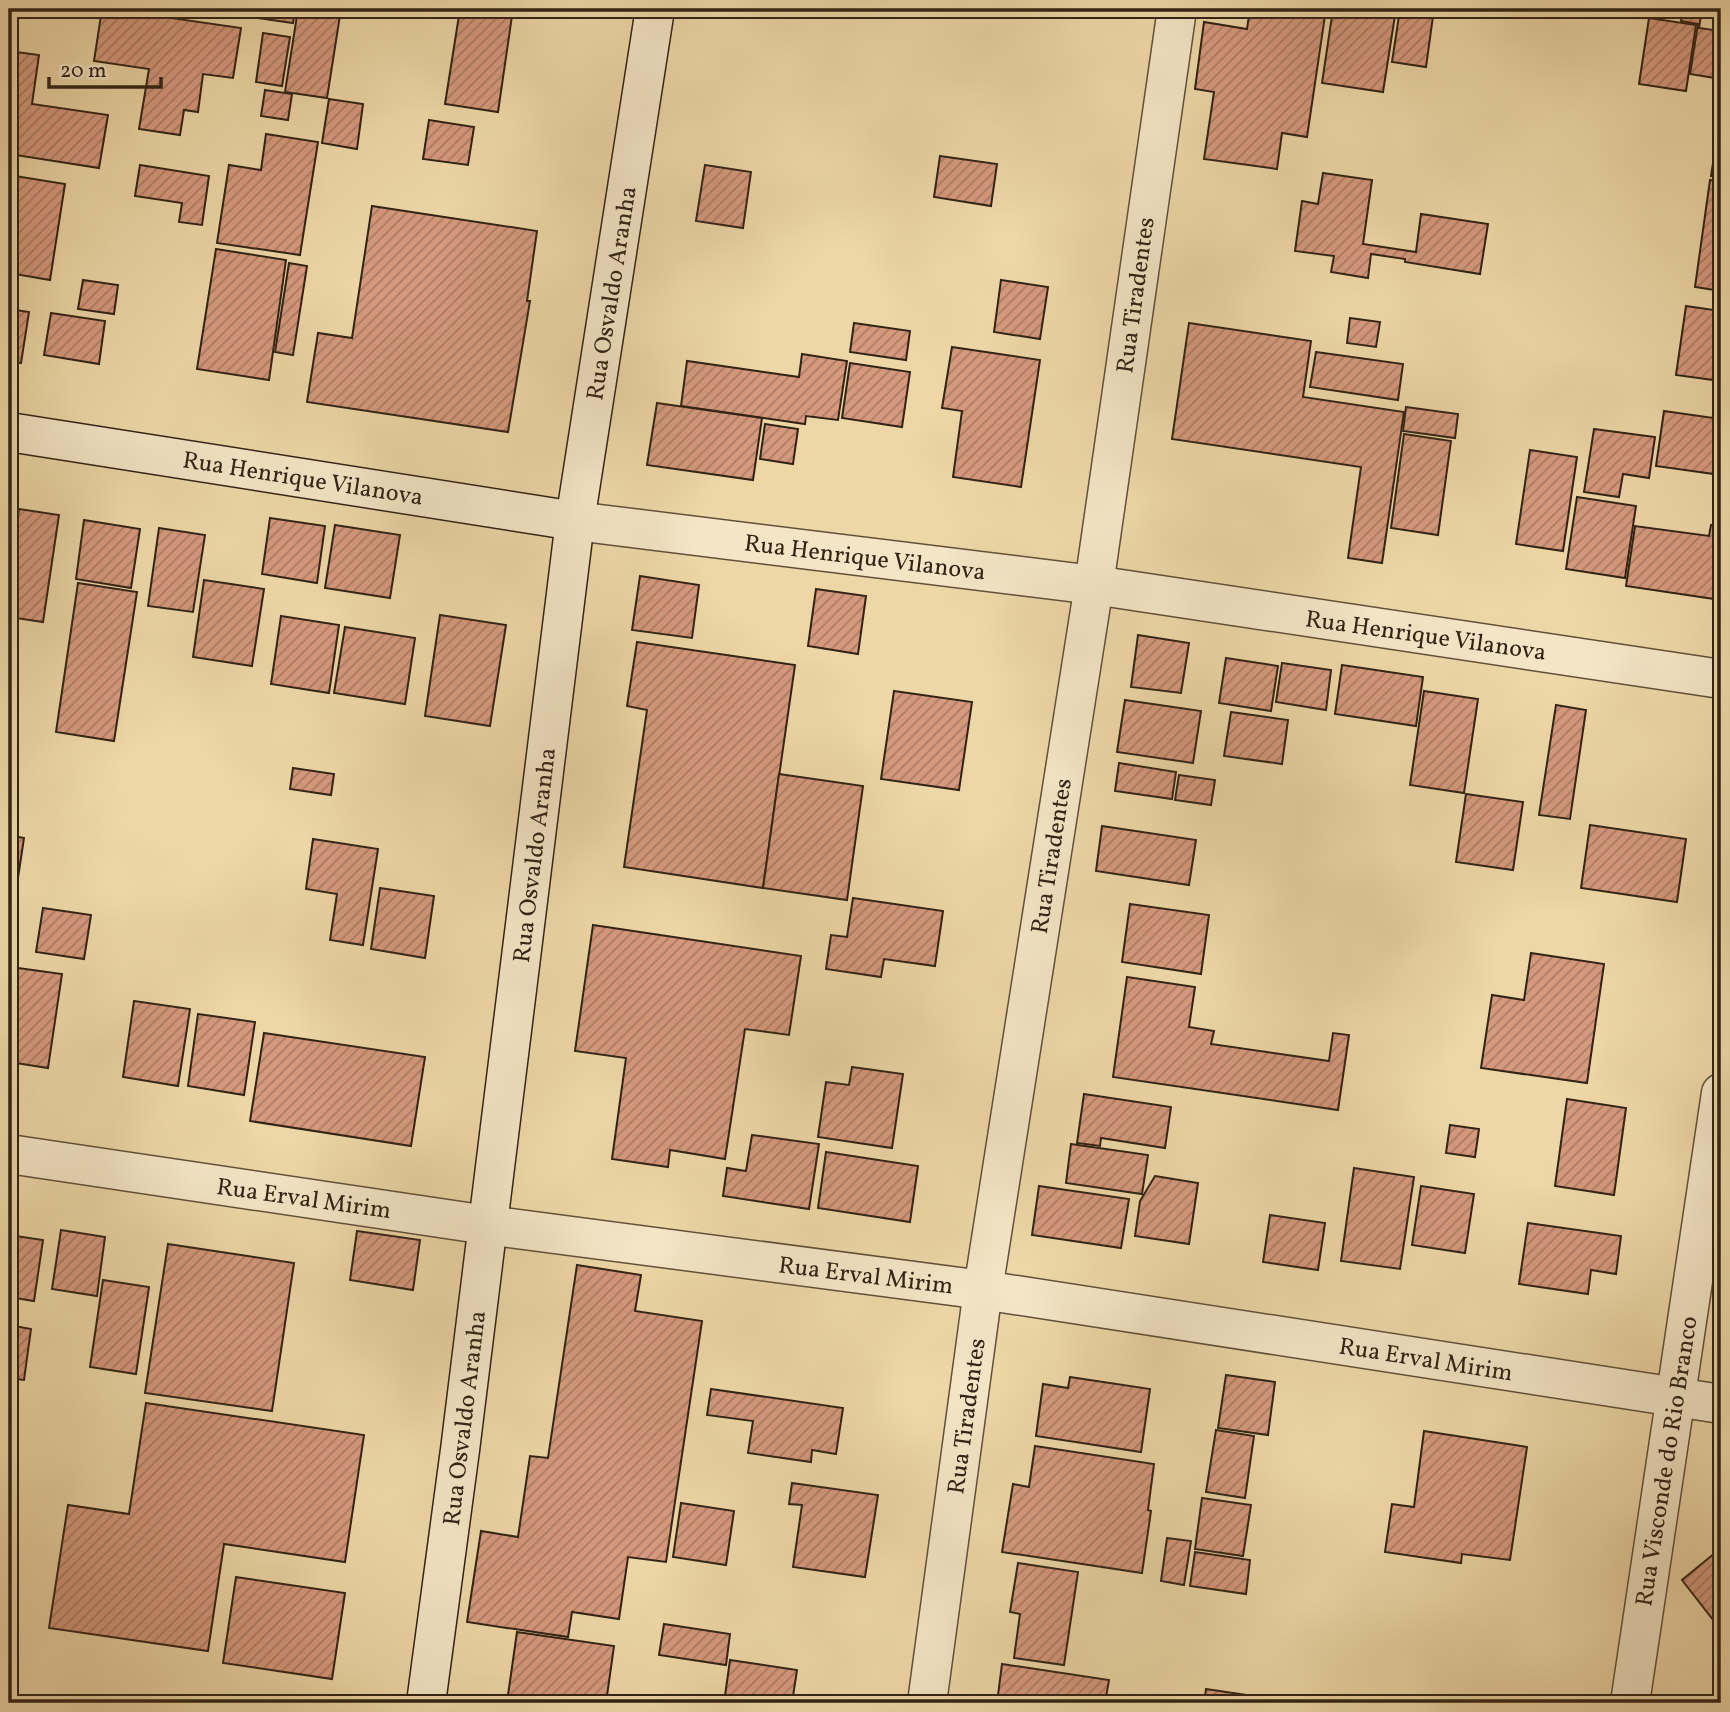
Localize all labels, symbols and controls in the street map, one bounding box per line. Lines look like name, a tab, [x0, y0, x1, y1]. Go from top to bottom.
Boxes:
scale bar	[49, 46, 161, 90]
text: 20 m	[60, 57, 106, 86]
street label: Rua Osvaldo Aranha	[579, 184, 647, 403]
street label: Rua Tiradentes	[1109, 215, 1165, 375]
street label: Rua Henrique Vilanova	[180, 444, 425, 516]
street label: Rua Henrique Vilanova	[742, 527, 987, 591]
street label: Rua Henrique Vilanova	[1303, 603, 1548, 671]
street label: Rua Osvaldo Aranha	[506, 746, 566, 965]
street label: Rua Tiradentes	[1024, 776, 1082, 937]
street label: Rua Erval Mirim	[214, 1171, 393, 1229]
street label: Rua Erval Mirim	[776, 1249, 955, 1305]
street label: Rua Osvaldo Aranha	[436, 1309, 496, 1528]
street label: Rua Visconde do Rio Branco	[1628, 1314, 1708, 1609]
street label: Rua Erval Mirim	[1336, 1330, 1515, 1392]
street label: Rua Tiradentes	[940, 1336, 996, 1496]

